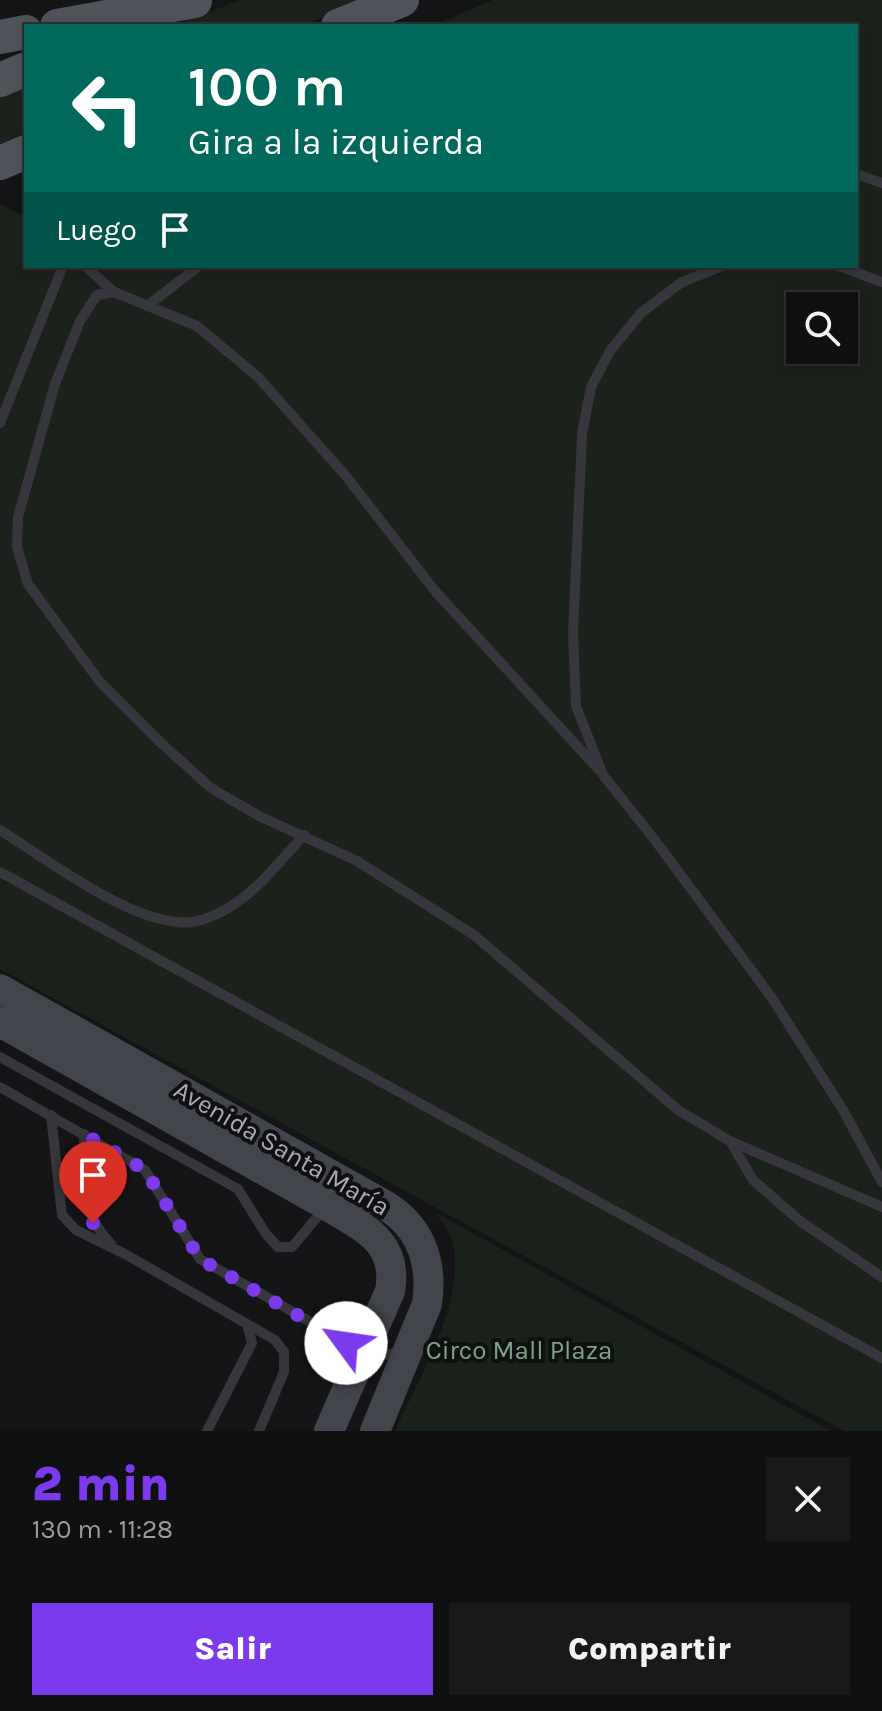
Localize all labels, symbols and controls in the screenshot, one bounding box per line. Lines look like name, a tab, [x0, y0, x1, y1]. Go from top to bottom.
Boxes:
text: 100 m	[188, 54, 346, 119]
icon: left	[56, 56, 160, 160]
text: Gira a la izquierda	[188, 121, 484, 163]
icon: arrive	[153, 208, 197, 252]
text: Luego	[56, 212, 137, 248]
map controls	[786, 292, 858, 364]
button: search	[786, 292, 858, 364]
street label: Avenida Santa María	[168, 1074, 395, 1223]
pin	[59, 1141, 127, 1223]
icon: arrive	[71, 1153, 115, 1197]
position arrow	[304, 1301, 388, 1385]
park label: Circo Mall Plaza	[426, 1335, 612, 1366]
text: 2 min	[32, 1456, 170, 1512]
button: close	[766, 1457, 850, 1541]
text: 130 m · 11:28	[32, 1514, 173, 1545]
button: Salir	[32, 1603, 433, 1695]
button: Compartir	[449, 1603, 850, 1695]

